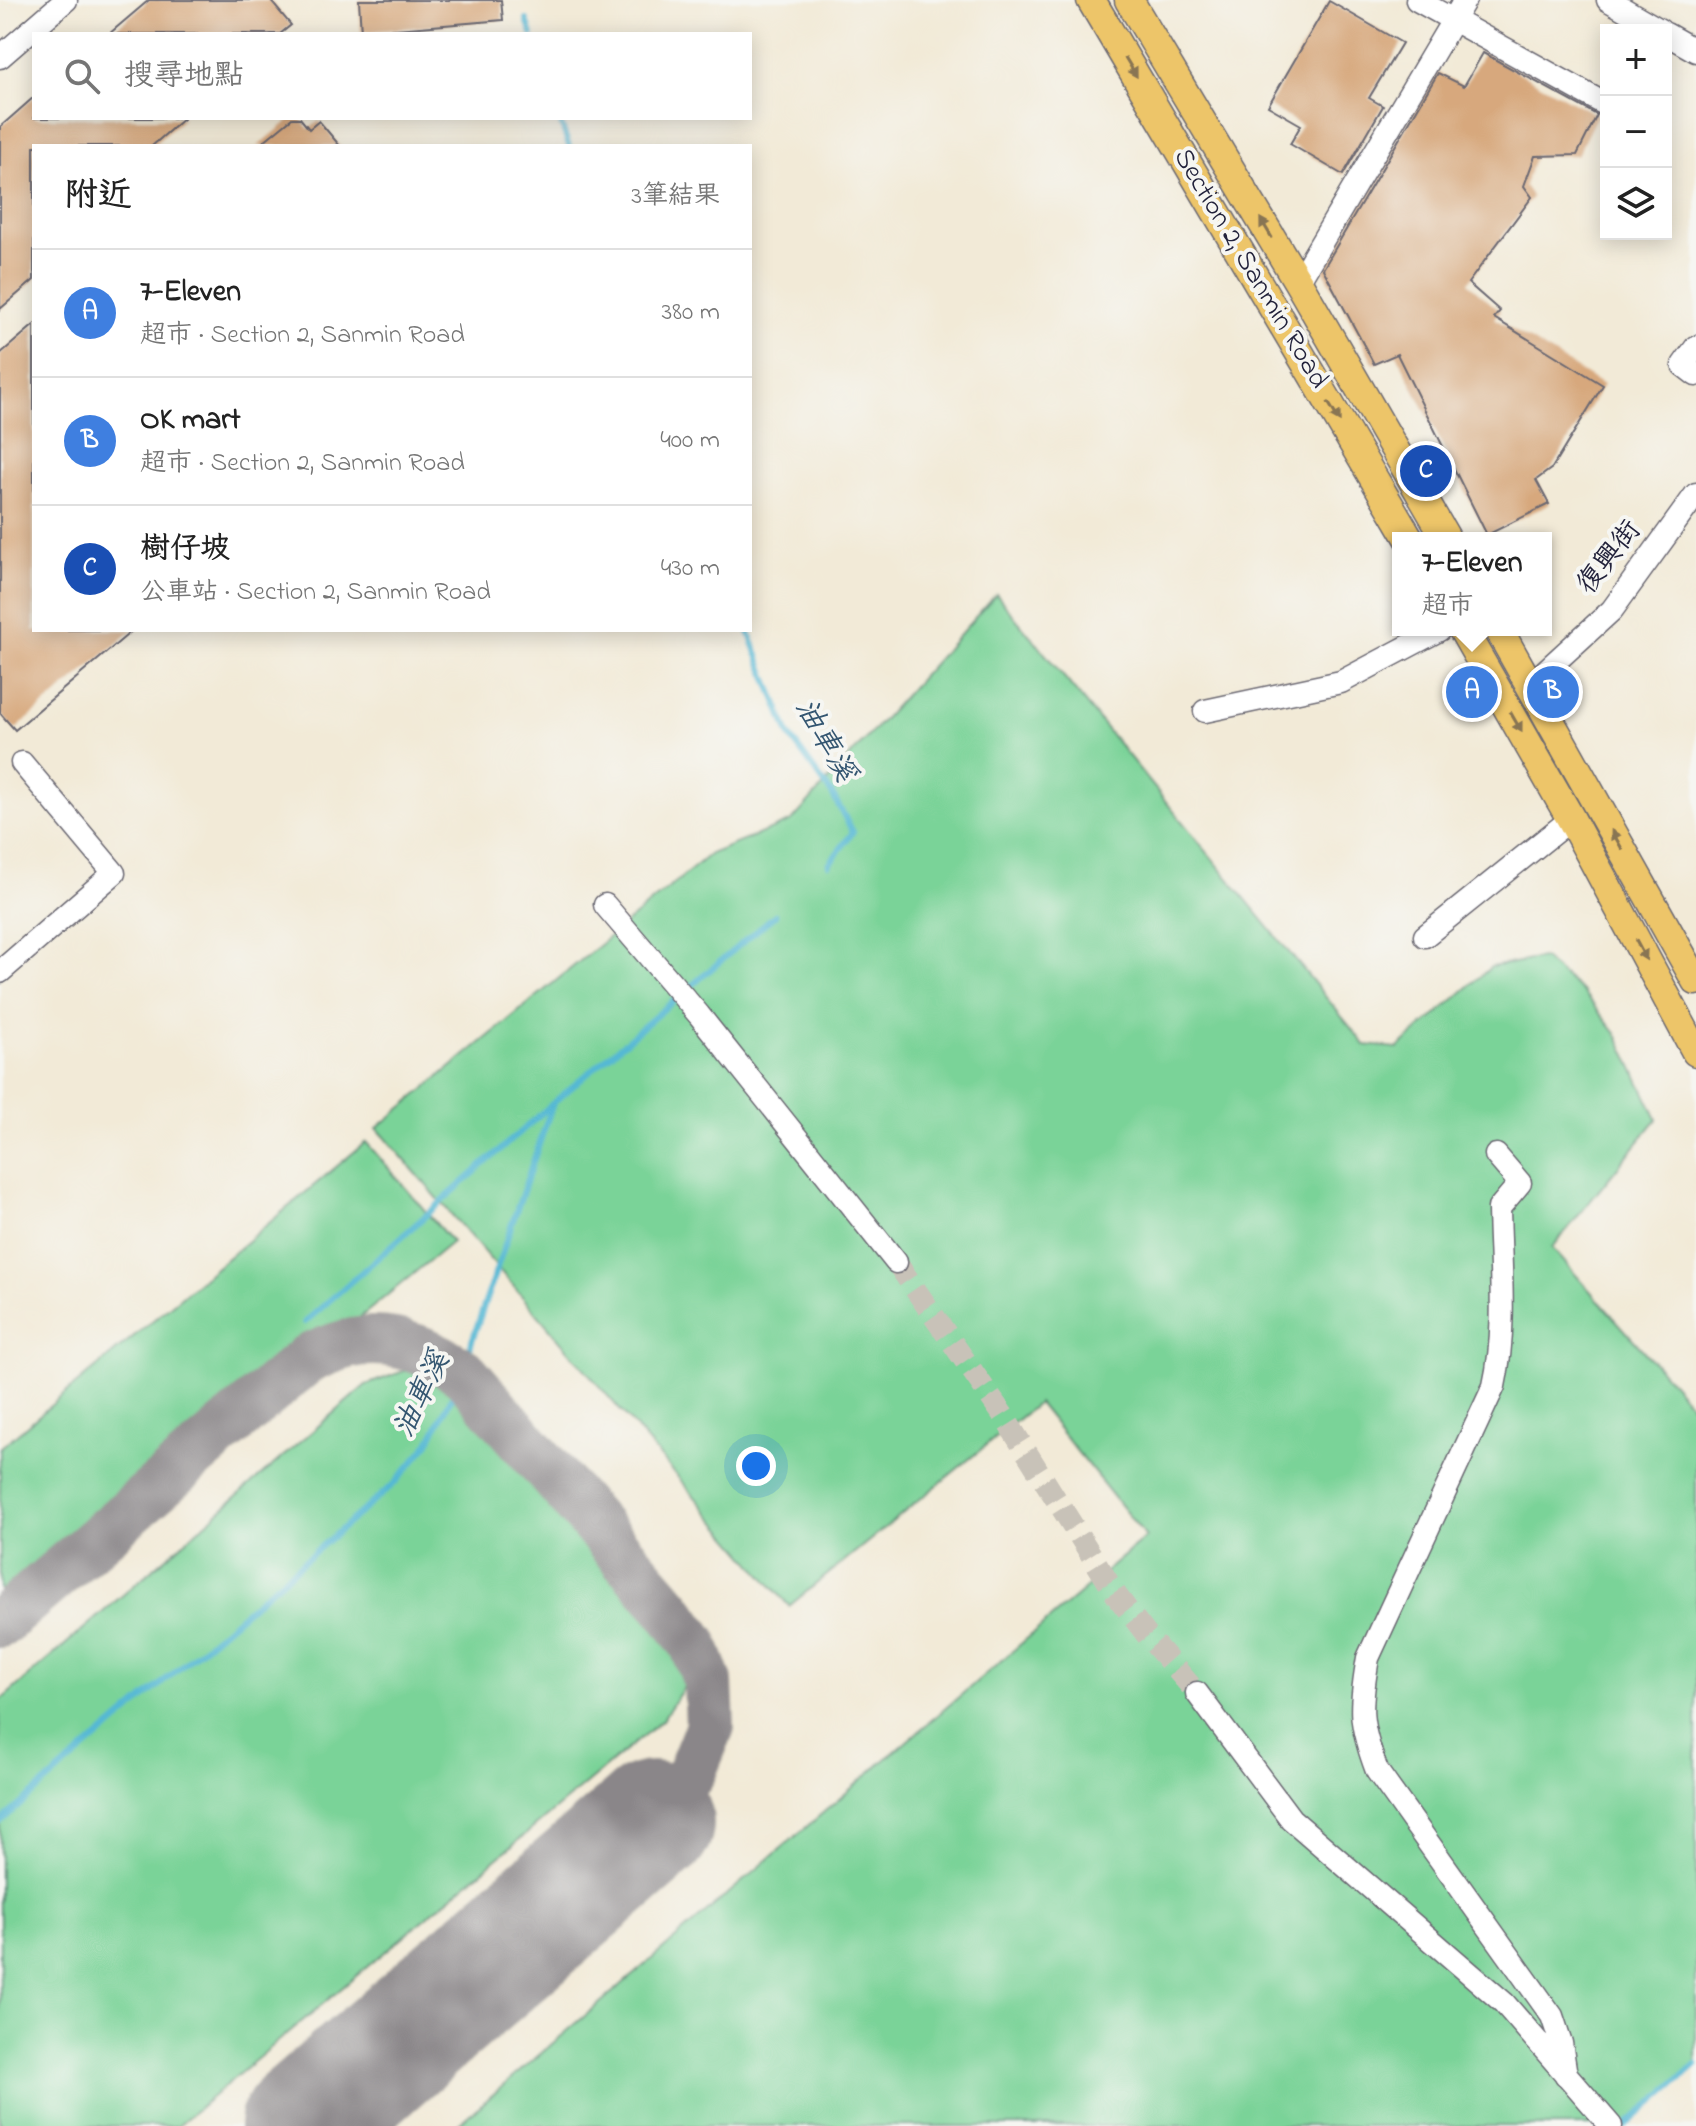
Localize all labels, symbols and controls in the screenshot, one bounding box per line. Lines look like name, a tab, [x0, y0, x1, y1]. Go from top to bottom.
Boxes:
map controls	[1600, 24, 1672, 240]
button: +	[1600, 24, 1672, 96]
search box	[32, 32, 752, 120]
icon: search	[60, 54, 104, 98]
text: 搜尋地點	[124, 55, 244, 99]
one-way arrow	[1124, 56, 1138, 78]
button: −	[1600, 96, 1672, 168]
street label: Section 2, Sanmin Road	[1162, 141, 1338, 397]
button: layers	[1600, 168, 1672, 240]
text: 附近	[64, 172, 132, 222]
text: 3筆結果	[631, 178, 720, 216]
one-way arrow	[1259, 217, 1273, 239]
text: 7-Eleven	[140, 271, 241, 315]
text: A	[82, 294, 98, 332]
text: 380 m	[662, 294, 720, 332]
text: 超市 · Section 2, Sanmin Road	[140, 317, 465, 355]
text: OK mart	[140, 399, 241, 443]
one-way arrow	[1327, 401, 1341, 423]
text: B	[81, 422, 99, 460]
text: 400 m	[660, 422, 720, 460]
pin: C	[1400, 441, 1452, 501]
text: 超市 · Section 2, Sanmin Road	[140, 445, 465, 483]
street label: 復興街	[1568, 512, 1652, 604]
text: 樹仔坡	[140, 528, 230, 572]
popup	[1392, 532, 1552, 636]
text: 7-Eleven	[1422, 542, 1522, 586]
text: C	[83, 550, 97, 588]
text: 430 m	[661, 550, 720, 588]
text: 公車站 · Section 2, Sanmin Road	[140, 574, 491, 612]
text: 超市	[1422, 588, 1474, 626]
pin: A	[1446, 662, 1498, 722]
pin: B	[1527, 662, 1579, 722]
water label: 油車溪	[782, 691, 867, 793]
one-way arrow	[1509, 711, 1523, 733]
one-way arrow	[1610, 829, 1624, 851]
one-way arrow	[1635, 938, 1648, 961]
water label: 油車溪	[383, 1343, 463, 1445]
your location	[736, 1446, 776, 1486]

